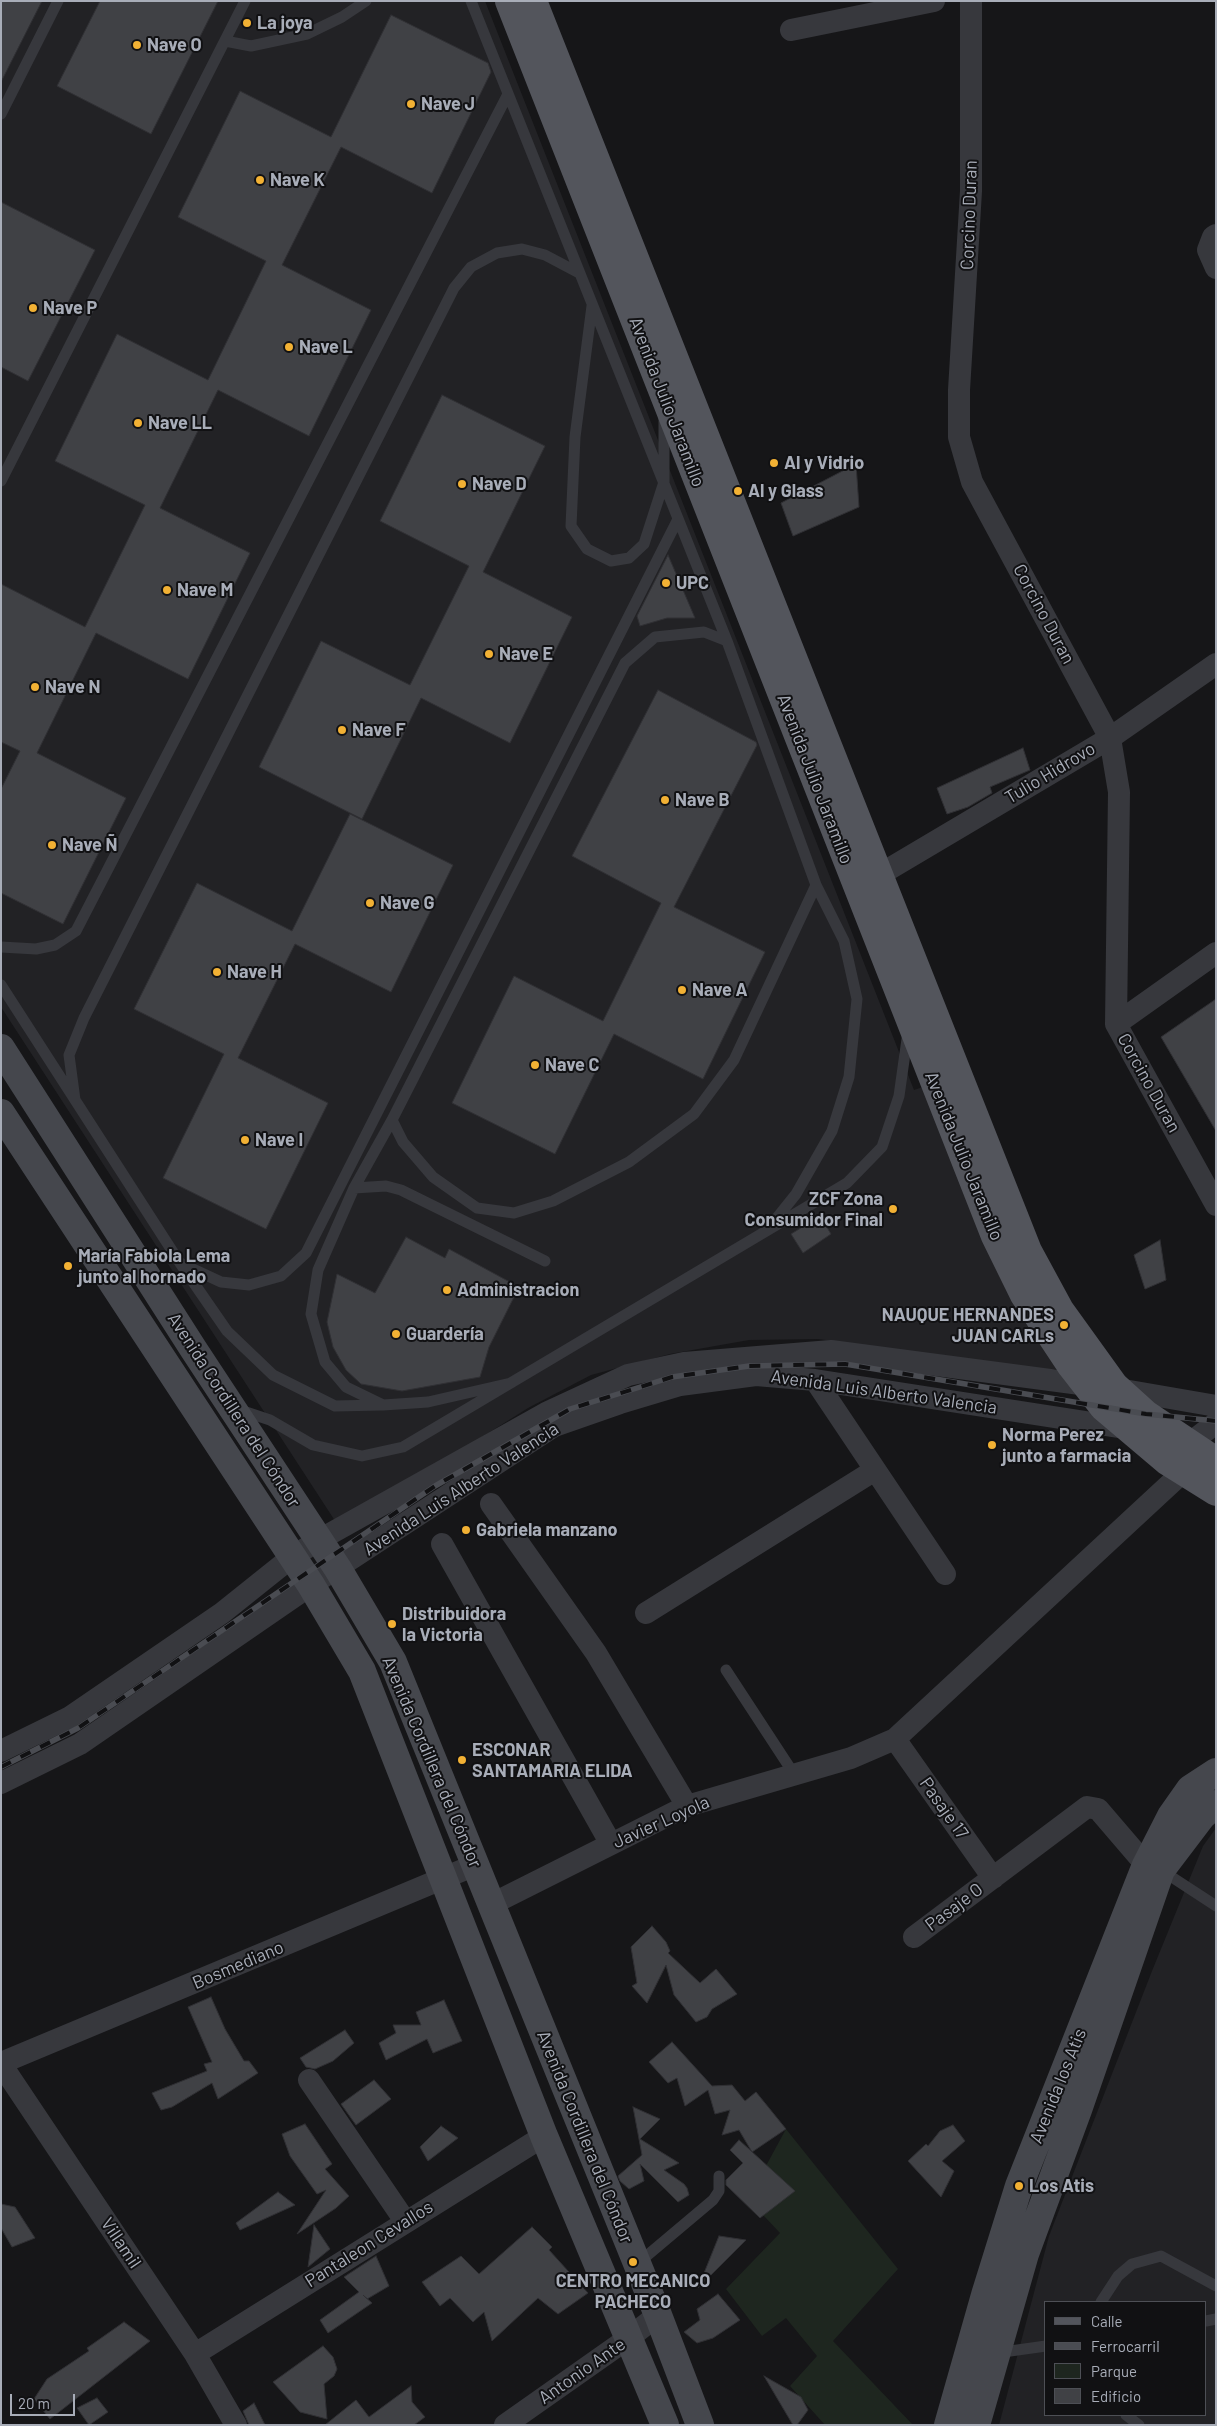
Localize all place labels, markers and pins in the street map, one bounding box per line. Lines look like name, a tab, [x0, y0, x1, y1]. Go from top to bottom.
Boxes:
place label: La joya	[257, 12, 313, 34]
marker: La joya	[241, 17, 253, 29]
place label: Nave O	[147, 34, 202, 56]
marker: Nave O	[131, 39, 143, 51]
place label: Nave J	[421, 93, 475, 115]
marker: Nave J	[405, 98, 417, 110]
place label: Nave K	[270, 169, 325, 191]
marker: Nave K	[254, 174, 266, 186]
place label: Nave P	[43, 297, 97, 319]
marker: Nave P	[27, 302, 39, 314]
place label: Nave L	[299, 336, 353, 358]
marker: Nave L	[283, 341, 295, 353]
place label: Nave LL	[148, 412, 212, 434]
marker: Nave LL	[132, 417, 144, 429]
place label: Al y Vidrio	[784, 452, 864, 474]
marker: Al y Vidrio	[768, 457, 780, 469]
place label: Nave D	[472, 473, 527, 495]
marker: Nave D	[456, 478, 468, 490]
place label: Al y Glass	[748, 480, 824, 502]
marker: Al y Glass	[732, 485, 744, 497]
place label: UPC	[676, 572, 709, 594]
marker: UPC	[660, 577, 672, 589]
place label: Nave M	[177, 579, 233, 601]
marker: Nave M	[161, 584, 173, 596]
place label: Nave E	[499, 643, 553, 665]
marker: Nave E	[483, 648, 495, 660]
place label: Nave N	[45, 676, 100, 698]
marker: Nave N	[29, 681, 41, 693]
place label: Nave F	[352, 719, 405, 741]
marker: Nave F	[336, 724, 348, 736]
place label: Nave B	[675, 789, 730, 811]
marker: Nave B	[659, 794, 671, 806]
place label: Nave Ñ	[62, 834, 117, 856]
marker: Nave Ñ	[46, 839, 58, 851]
place label: Nave G	[380, 892, 434, 914]
marker: Nave G	[364, 897, 376, 909]
place label: Nave H	[227, 961, 282, 983]
marker: Nave H	[211, 966, 223, 978]
place label: Nave A	[692, 979, 747, 1001]
marker: Nave A	[676, 984, 688, 996]
place label: Nave C	[545, 1054, 599, 1076]
marker: Nave C	[529, 1059, 541, 1071]
place label: Nave I	[255, 1129, 303, 1151]
marker: Nave I	[239, 1134, 251, 1146]
place label: ZCF Zona Consumidor Final	[745, 1188, 883, 1230]
marker: ZCF Zona Consumidor Final	[887, 1203, 899, 1215]
place label: María Fabiola Lema junto al hornado	[78, 1245, 230, 1288]
marker: María Fabiola Lema junto al hornado	[62, 1260, 74, 1272]
place label: Administracion	[457, 1279, 579, 1301]
marker: Administracion	[441, 1284, 453, 1296]
place label: NAUQUE HERNANDES JUAN CARLs	[882, 1304, 1054, 1346]
marker: NAUQUE HERNANDES JUAN CARLs	[1058, 1319, 1070, 1331]
place label: Guardería	[406, 1323, 484, 1345]
marker: Guardería	[390, 1328, 402, 1340]
place label: Norma Perez junto a farmacia	[1002, 1424, 1131, 1466]
marker: Norma Perez junto a farmacia	[986, 1439, 998, 1451]
place label: Gabriela manzano	[476, 1519, 617, 1541]
marker: Gabriela manzano	[460, 1524, 472, 1536]
place label: Distribuidora la Victoria	[402, 1603, 506, 1646]
marker: Distribuidora la Victoria	[386, 1618, 398, 1630]
place label: ESCONAR SANTAMARIA ELIDA	[472, 1739, 633, 1782]
marker: ESCONAR SANTAMARIA ELIDA	[456, 1754, 468, 1766]
place label: Los Atis	[1029, 2175, 1094, 2197]
marker: Los Atis	[1013, 2180, 1025, 2192]
marker: CENTRO MECANICO PACHECO	[627, 2256, 639, 2268]
place label: CENTRO MECANICO PACHECO	[556, 2270, 710, 2312]

